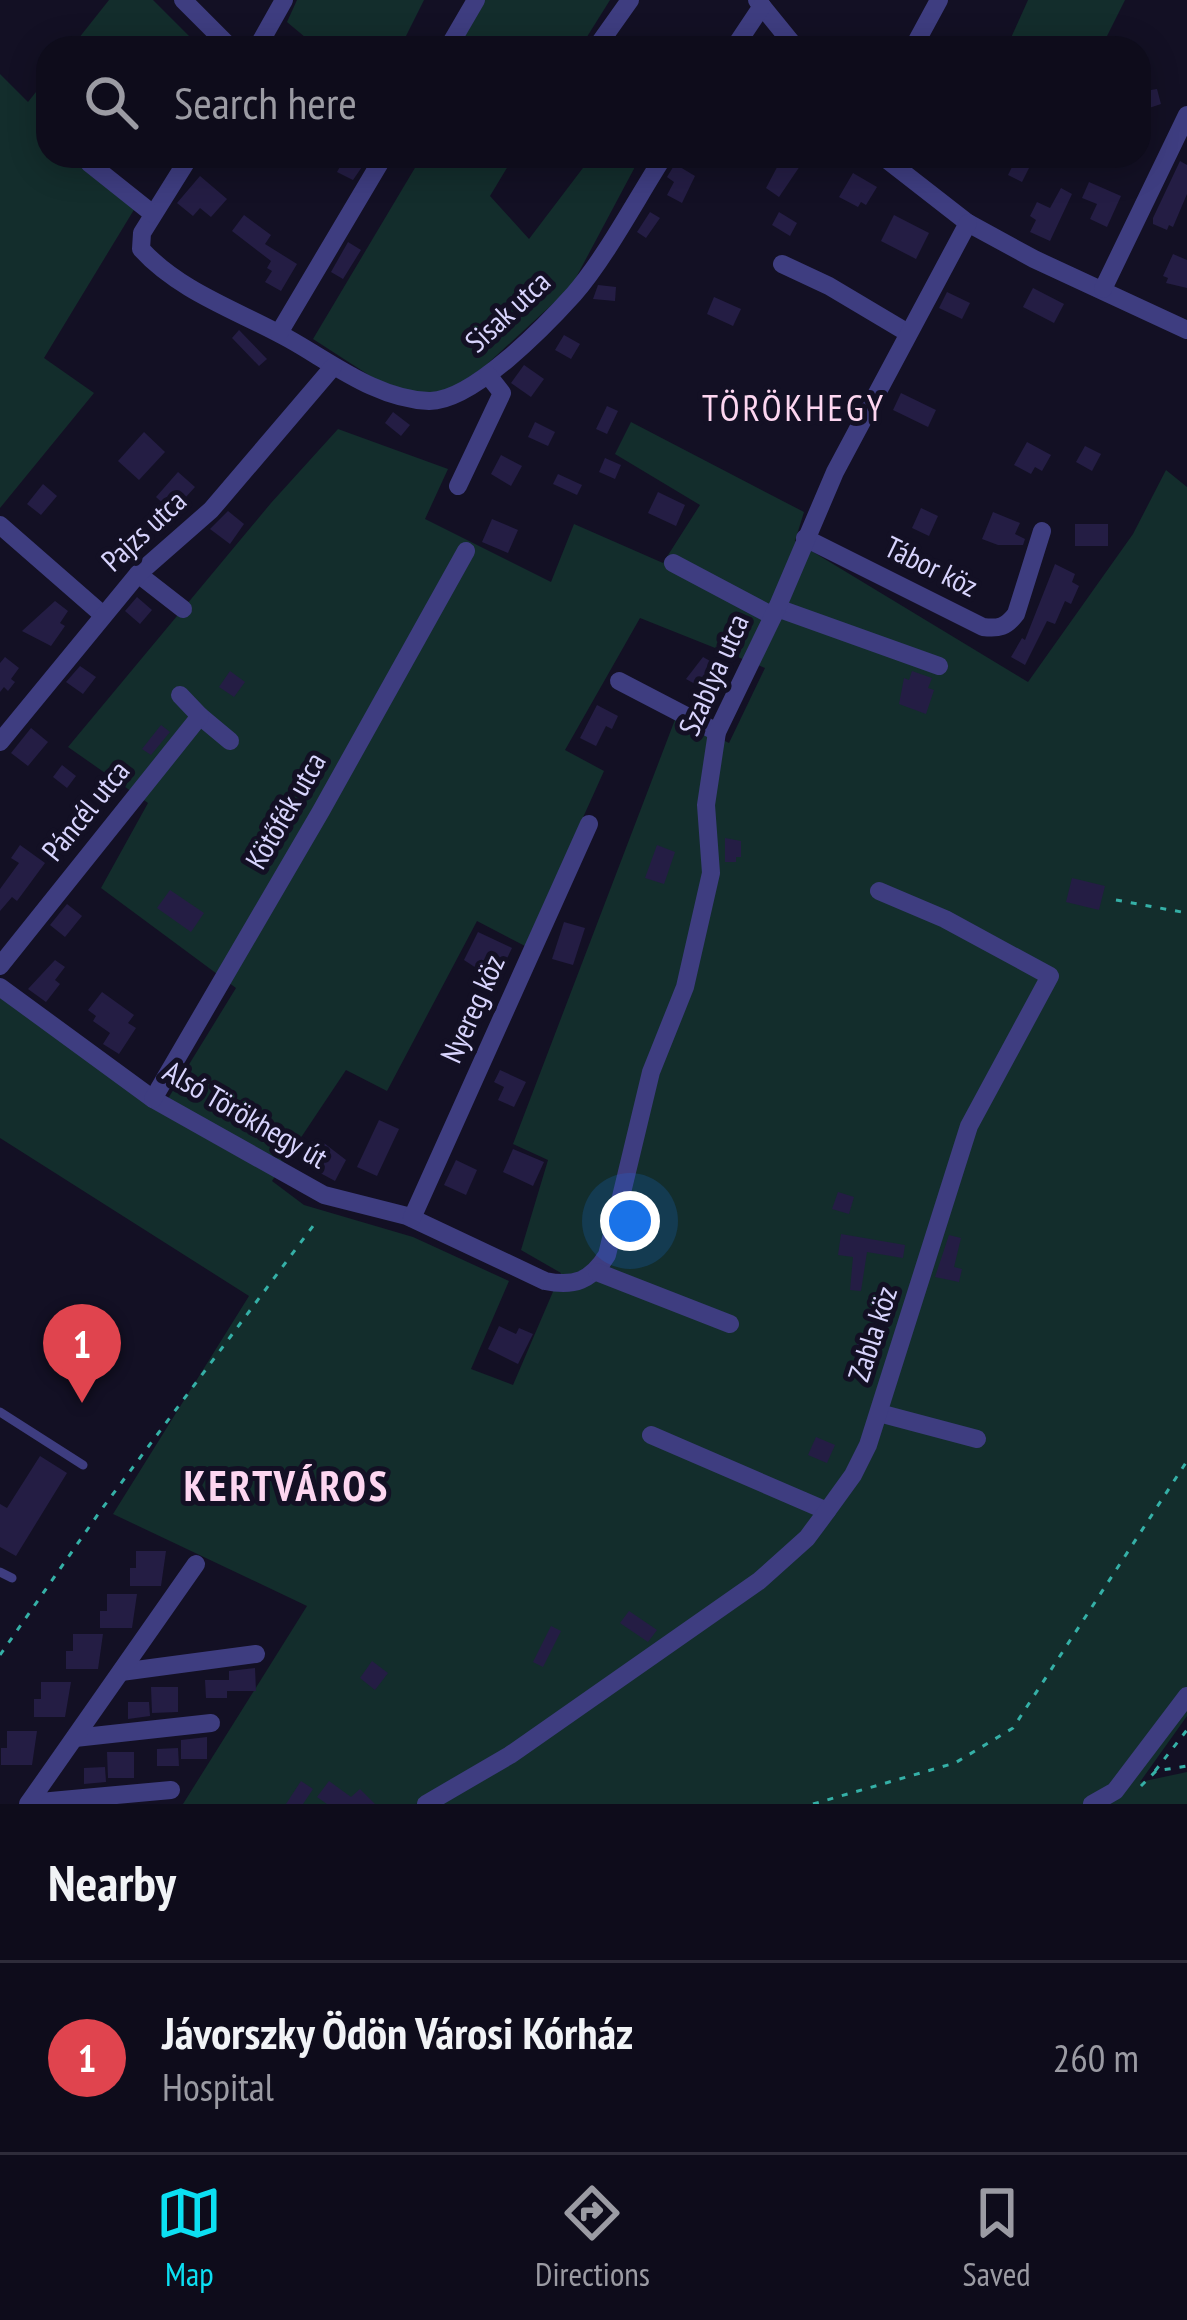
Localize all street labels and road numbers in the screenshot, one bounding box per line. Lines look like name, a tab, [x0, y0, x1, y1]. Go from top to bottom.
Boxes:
street label: Sisak utca	[456, 262, 558, 360]
street label: Pajzs utca	[92, 481, 194, 579]
street label: Tábor köz	[879, 526, 985, 605]
street label: Szablya utca	[669, 608, 757, 741]
street label: Kötőfék utca	[236, 745, 334, 876]
street label: Páncél utca	[32, 752, 137, 868]
street label: Nyereg köz	[431, 948, 513, 1069]
street label: Alsó Törökhegy út	[157, 1051, 335, 1177]
street label: Zabla köz	[838, 1281, 905, 1386]

